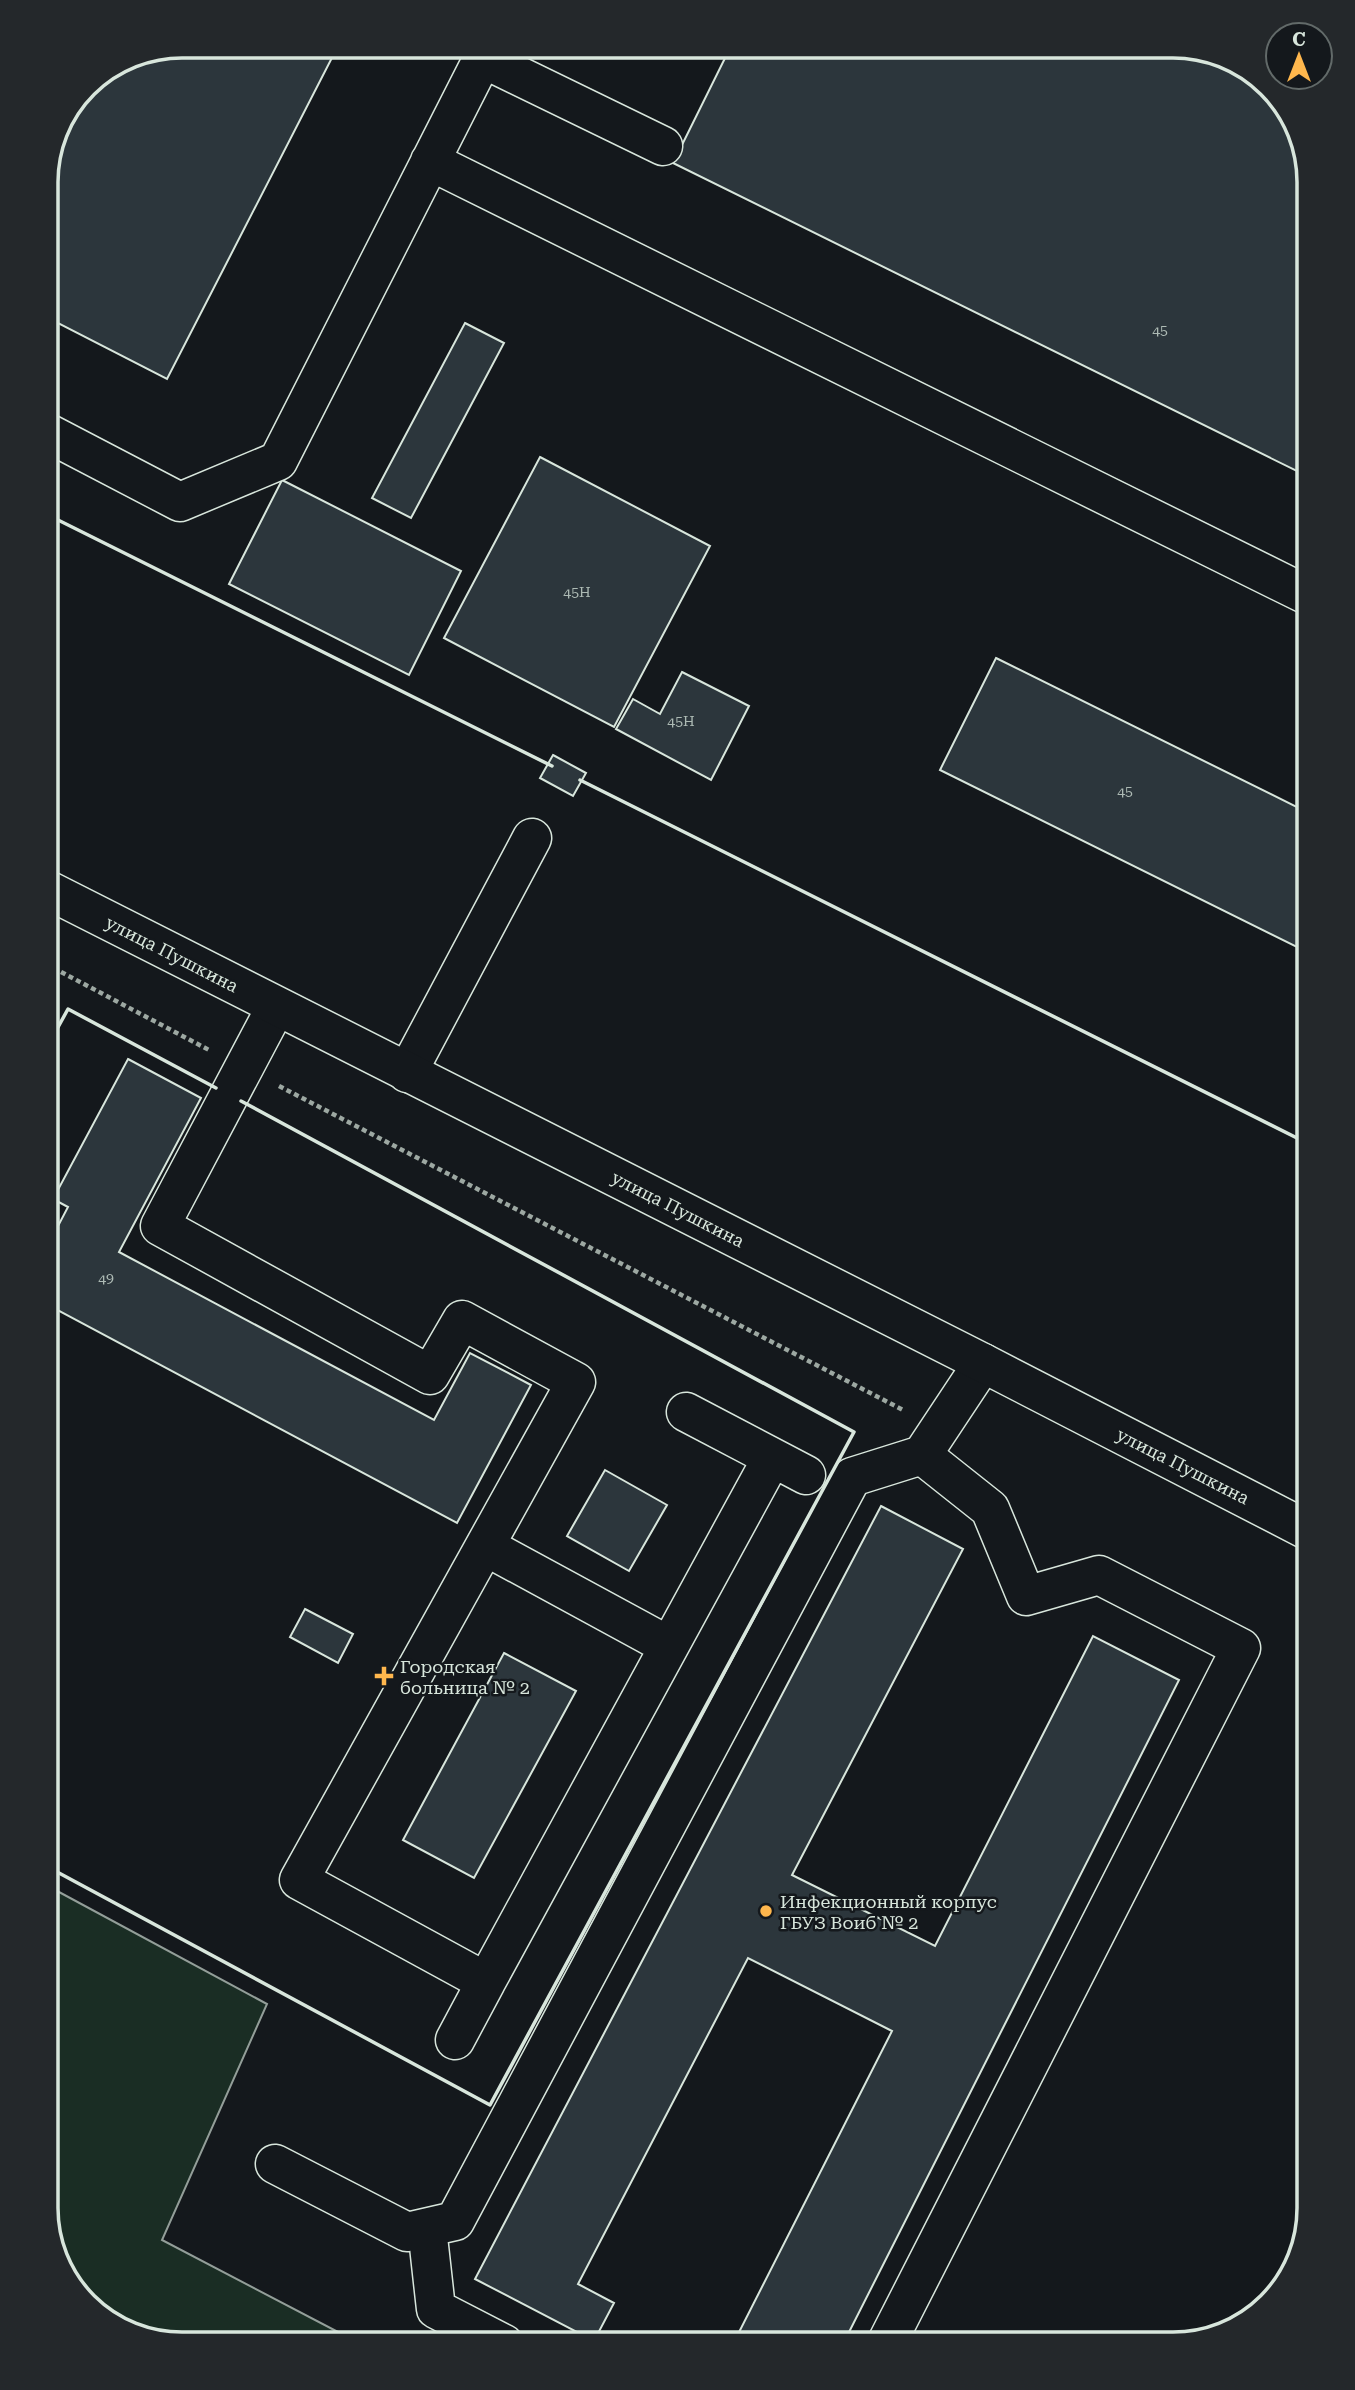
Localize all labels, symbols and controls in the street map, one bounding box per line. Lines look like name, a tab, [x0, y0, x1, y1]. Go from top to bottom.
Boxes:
north arrow	[1264, 21, 1334, 91]
text: С	[1292, 28, 1306, 51]
house number: 45	[1152, 322, 1168, 338]
house number: 45Н	[563, 584, 591, 600]
house number: 45Н	[667, 713, 695, 729]
house number: 45	[1117, 783, 1133, 799]
street label: улица Пушкина	[102, 911, 242, 997]
street label: улица Пушкина	[608, 1166, 748, 1252]
house number: 49	[98, 1270, 114, 1286]
street label: улица Пушкина	[1113, 1423, 1253, 1509]
place label: Городская больница № 2	[400, 1656, 530, 1698]
marker: Городская больница № 2	[374, 1666, 394, 1686]
place label: Инфекционный корпус ГБУЗ Воиб № 2	[780, 1891, 997, 1933]
marker: Инфекционный корпус ГБУЗ Воиб № 2	[758, 1903, 774, 1919]

